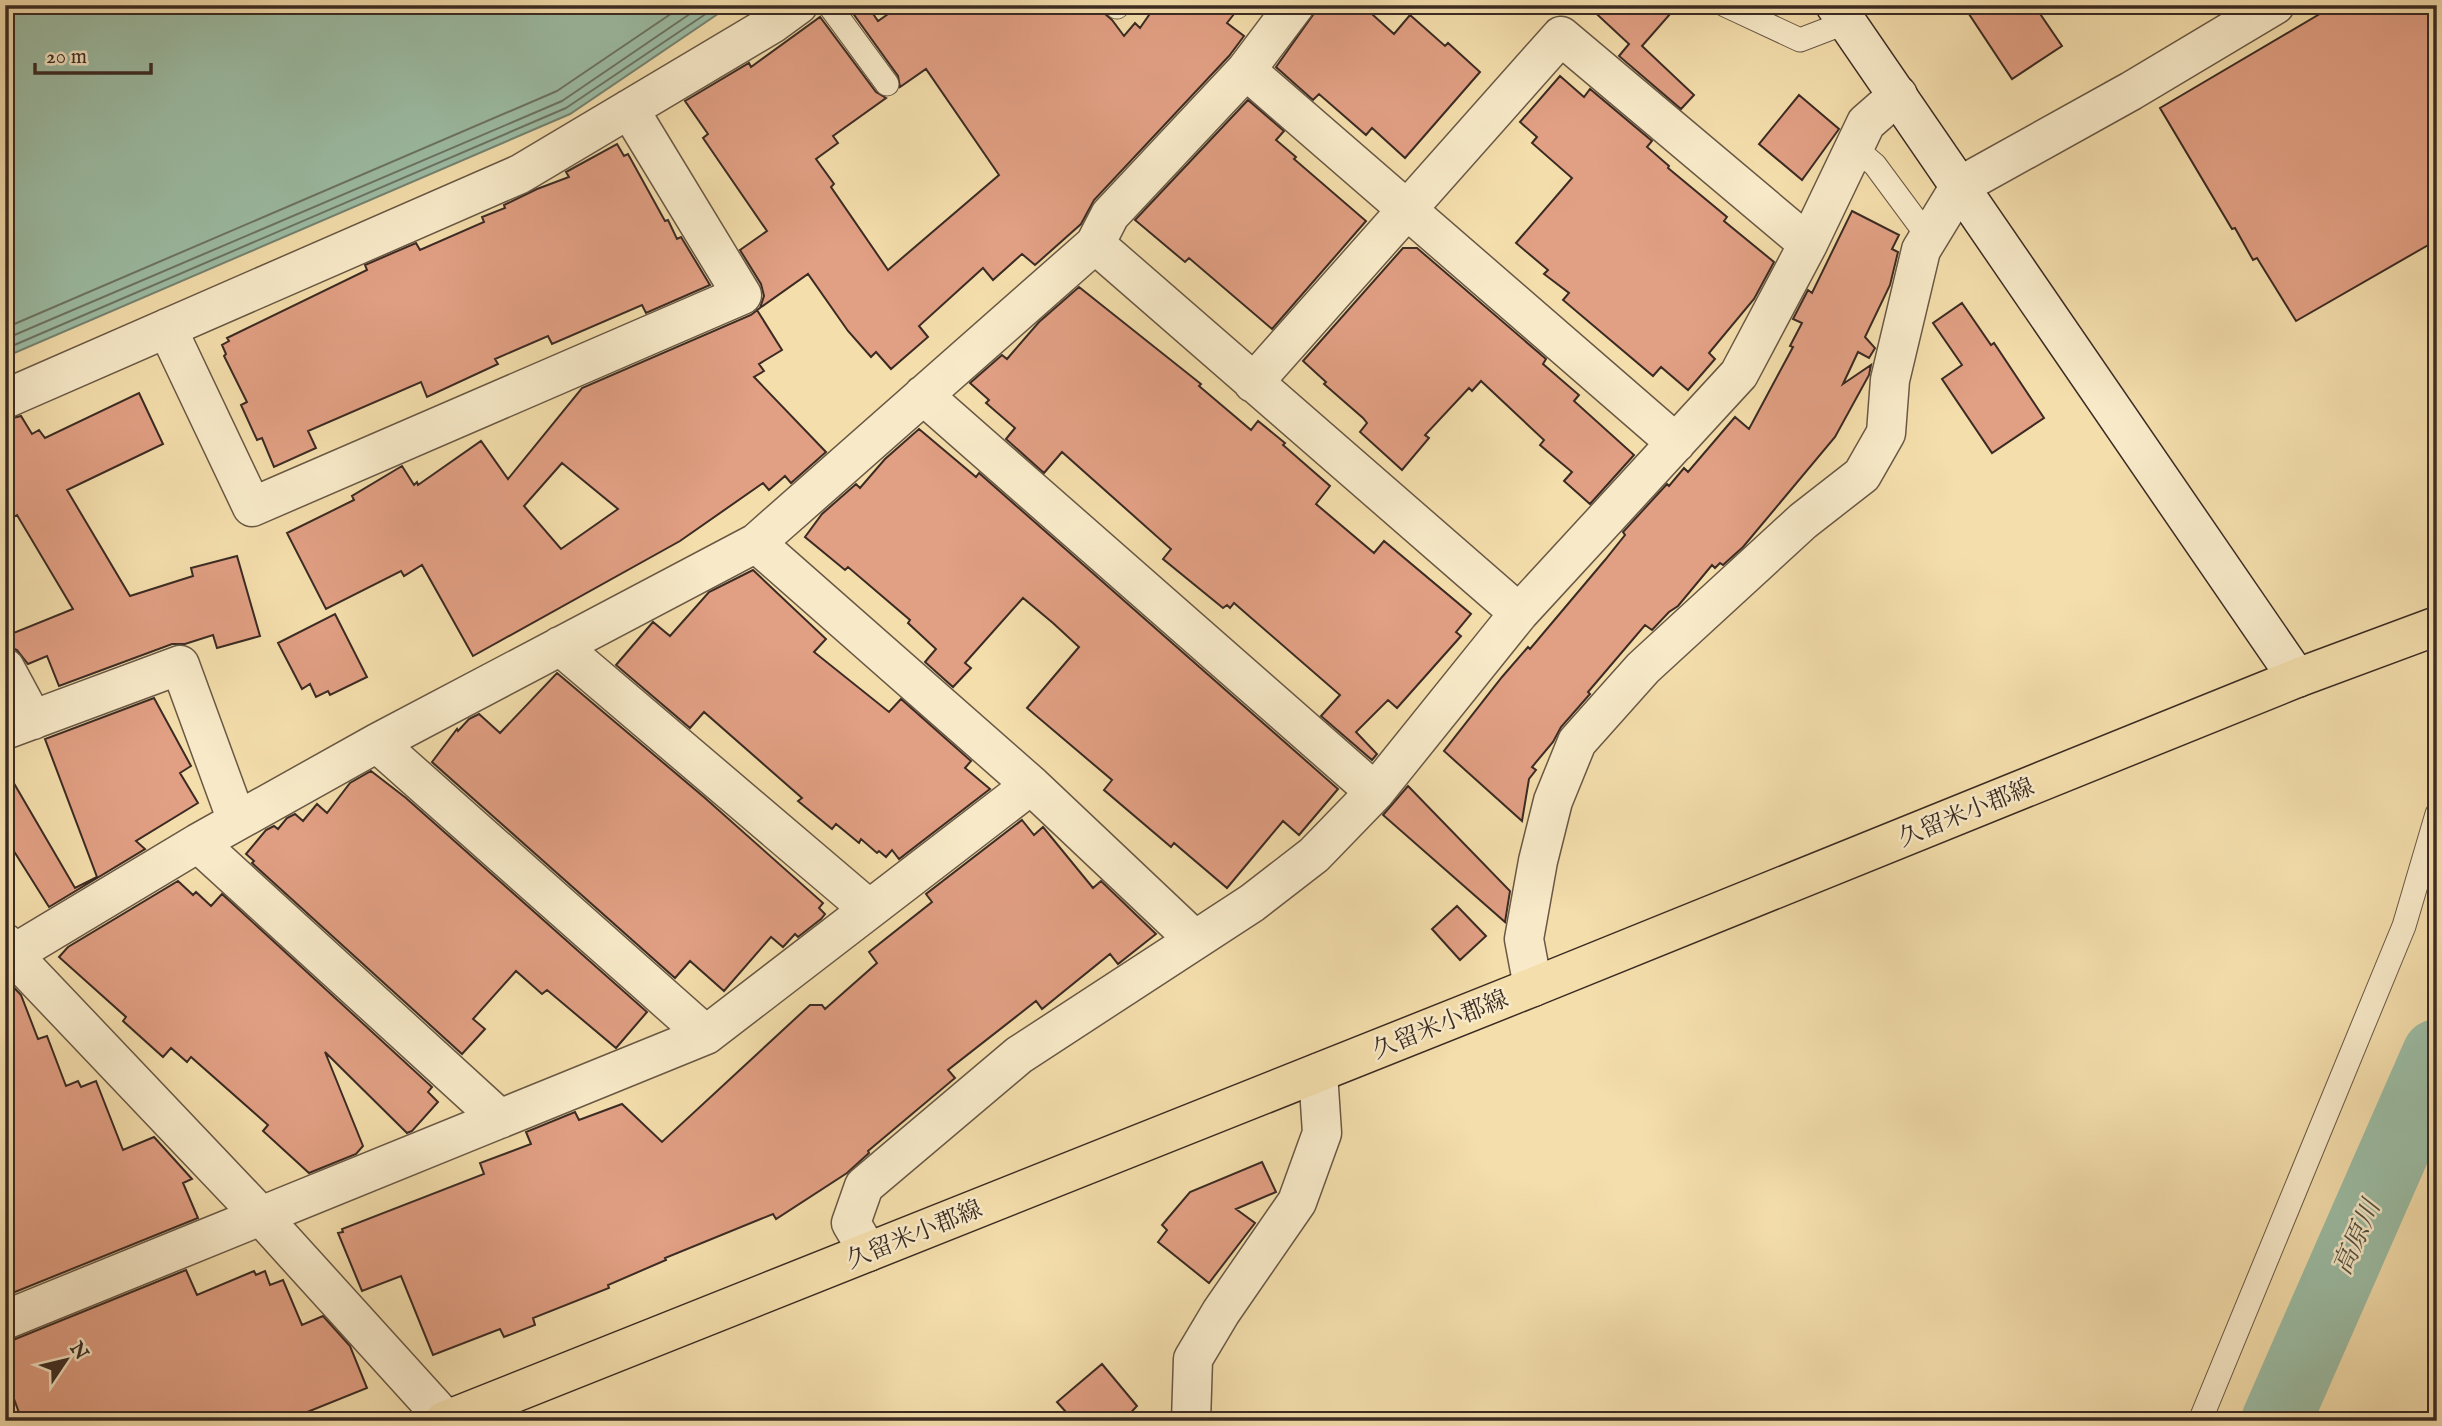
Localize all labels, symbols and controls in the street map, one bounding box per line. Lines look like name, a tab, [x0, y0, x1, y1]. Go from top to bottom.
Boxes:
scale bar	[35, 32, 150, 76]
text: 20 m	[46, 44, 87, 71]
street label: 久留米小郡線	[1894, 772, 2039, 855]
street label: 久留米小郡線	[1368, 984, 1513, 1067]
water label: 高原川	[2326, 1193, 2390, 1280]
street label: 久留米小郡線	[842, 1194, 987, 1277]
north arrow	[32, 1324, 102, 1394]
text: N	[63, 1337, 93, 1365]

